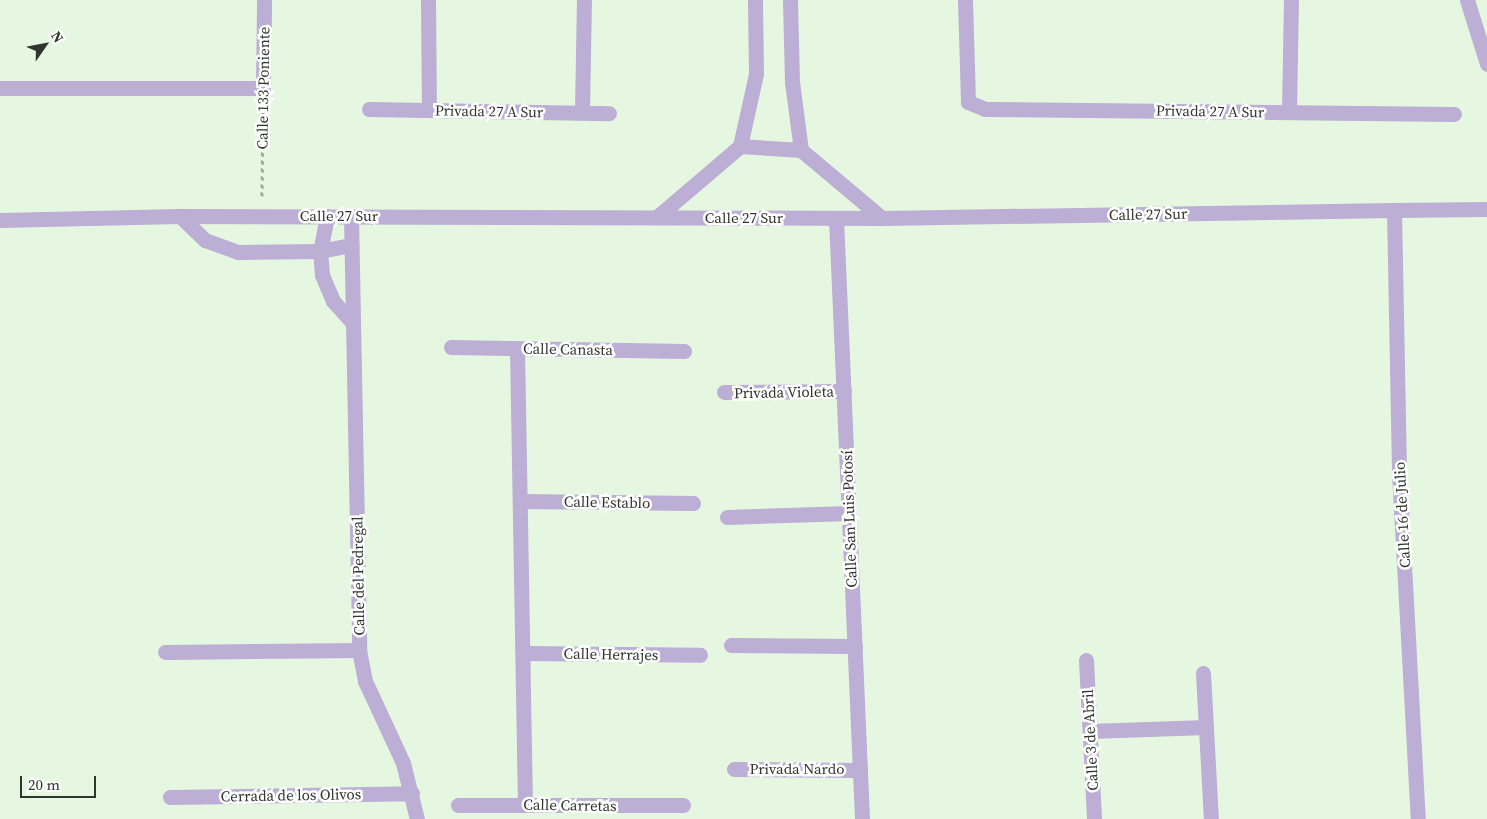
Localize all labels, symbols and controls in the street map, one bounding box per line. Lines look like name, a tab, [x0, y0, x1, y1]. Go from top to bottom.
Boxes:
north arrow	[20, 20, 70, 70]
text: N	[46, 27, 69, 47]
street label: Calle 133 Poniente	[253, 27, 273, 149]
street label: Privada 27 A Sur	[435, 101, 543, 121]
street label: Privada 27 A Sur	[1156, 101, 1264, 121]
street label: Calle 27 Sur	[1109, 204, 1187, 224]
street label: Calle 27 Sur	[300, 207, 378, 225]
street label: Calle 27 Sur	[705, 209, 783, 227]
street label: Calle Canasta	[523, 339, 613, 359]
street label: Privada Violeta	[734, 382, 834, 402]
street label: Calle San Luis Potosí	[838, 450, 860, 588]
street label: Calle 16 de Julio	[1390, 461, 1414, 569]
street label: Calle Establo	[564, 492, 650, 512]
street label: Calle del Pedregal	[348, 516, 368, 636]
street label: Calle Herrajes	[563, 644, 659, 664]
street label: Calle 3 de Abril	[1078, 689, 1102, 791]
street label: Privada Nardo	[749, 760, 845, 778]
scale bar	[22, 766, 99, 798]
text: 20 m	[28, 774, 60, 795]
street label: Cerrada de los Olivos	[221, 785, 361, 805]
street label: Calle Carretas	[523, 795, 617, 815]

